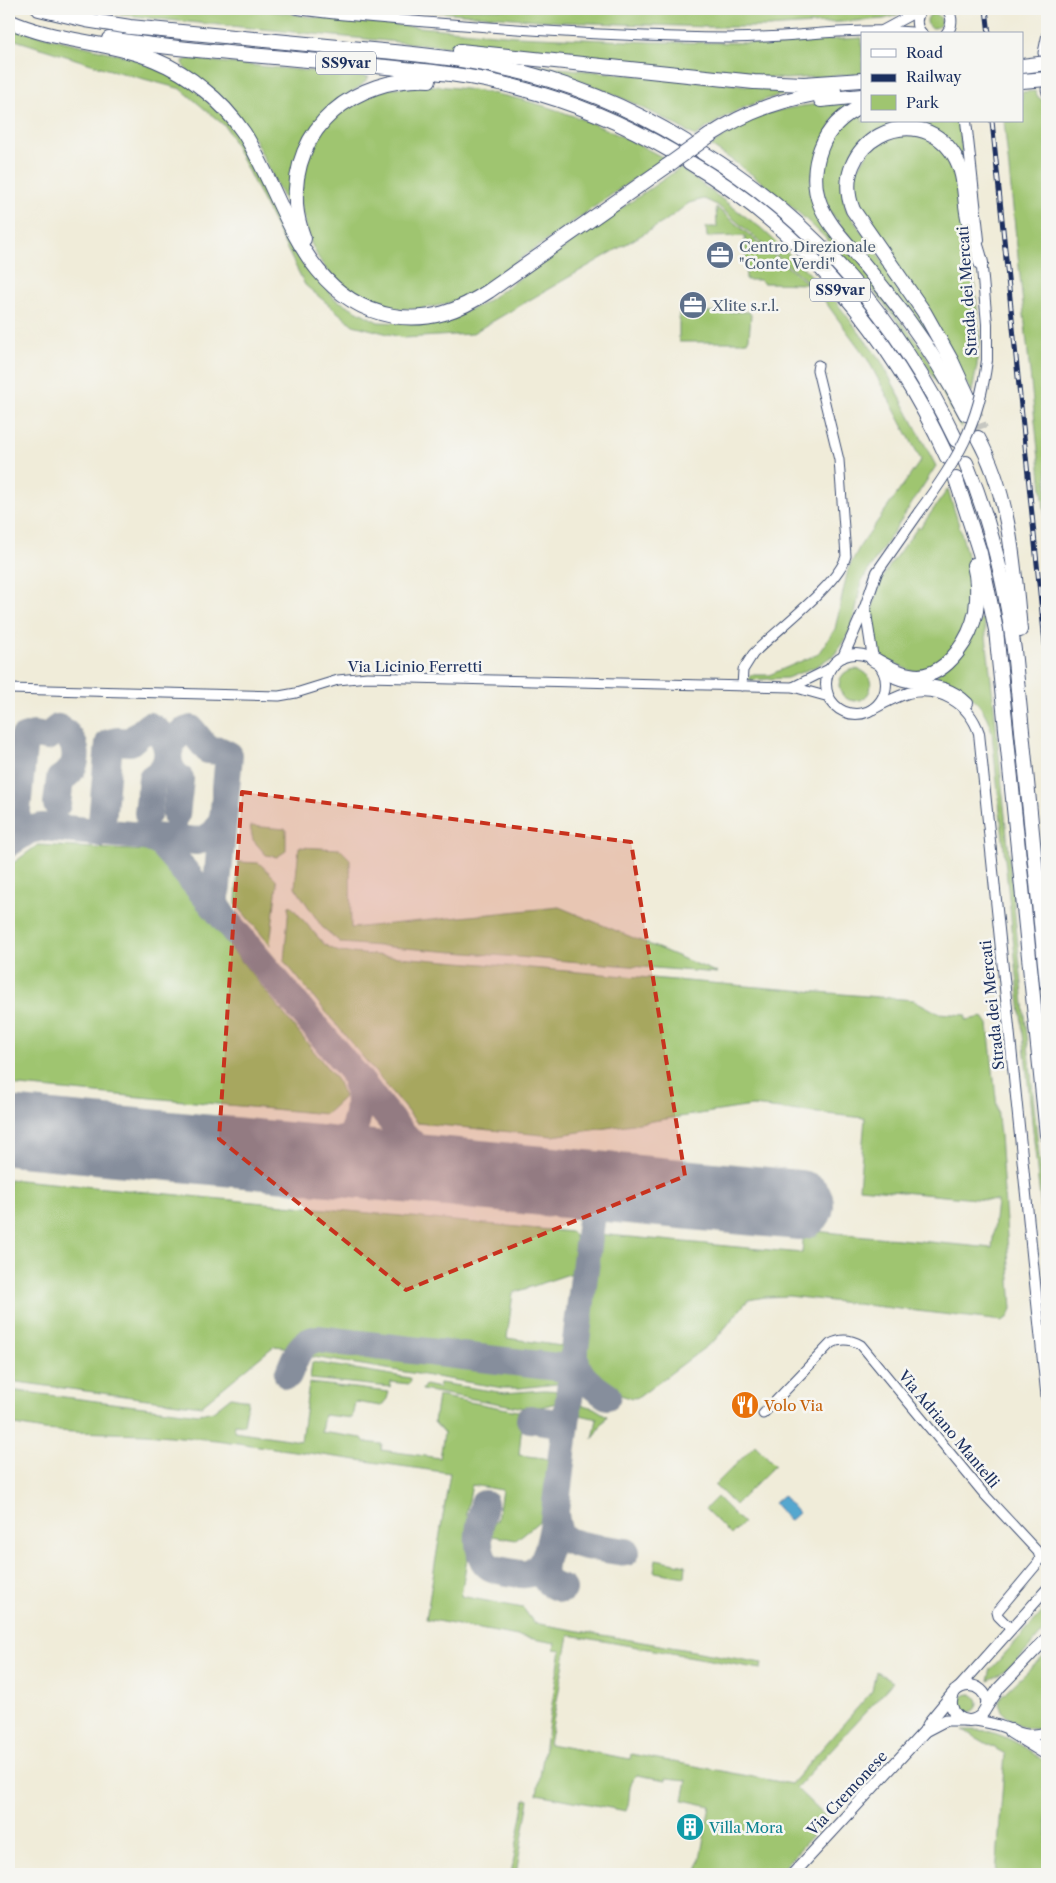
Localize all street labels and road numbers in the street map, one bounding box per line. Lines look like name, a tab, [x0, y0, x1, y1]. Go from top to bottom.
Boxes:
road number: SS9var	[316, 52, 376, 74]
street label: Strada dei Mercati	[953, 225, 981, 357]
road number: SS9var	[810, 278, 870, 302]
street label: Via Licinio Ferretti	[347, 657, 483, 676]
street label: Strada dei Mercati	[976, 939, 1008, 1071]
street label: Via Adriano Mantelli	[894, 1366, 1004, 1492]
street label: Via Cremonese	[802, 1747, 891, 1840]

